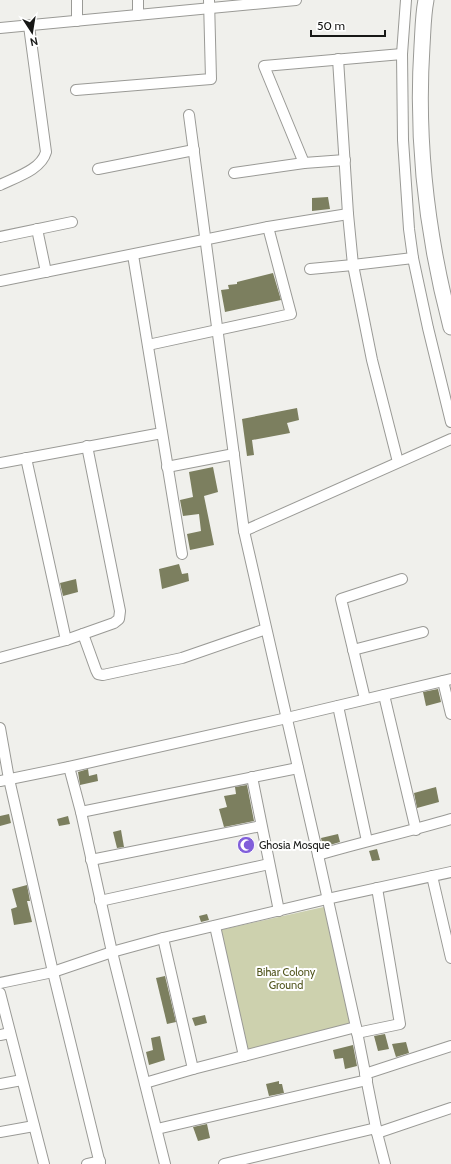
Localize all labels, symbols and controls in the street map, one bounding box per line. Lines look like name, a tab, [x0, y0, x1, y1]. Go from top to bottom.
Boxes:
north arrow	[12, 12, 52, 52]
scale bar	[311, 12, 385, 38]
text: 50 m	[317, 18, 345, 33]
text: N	[29, 34, 39, 49]
mosque icon: Ghosia Mosque	[236, 835, 256, 855]
place label: Ghosia Mosque	[259, 838, 330, 852]
park label: Bihar Colony Ground	[257, 965, 316, 992]

